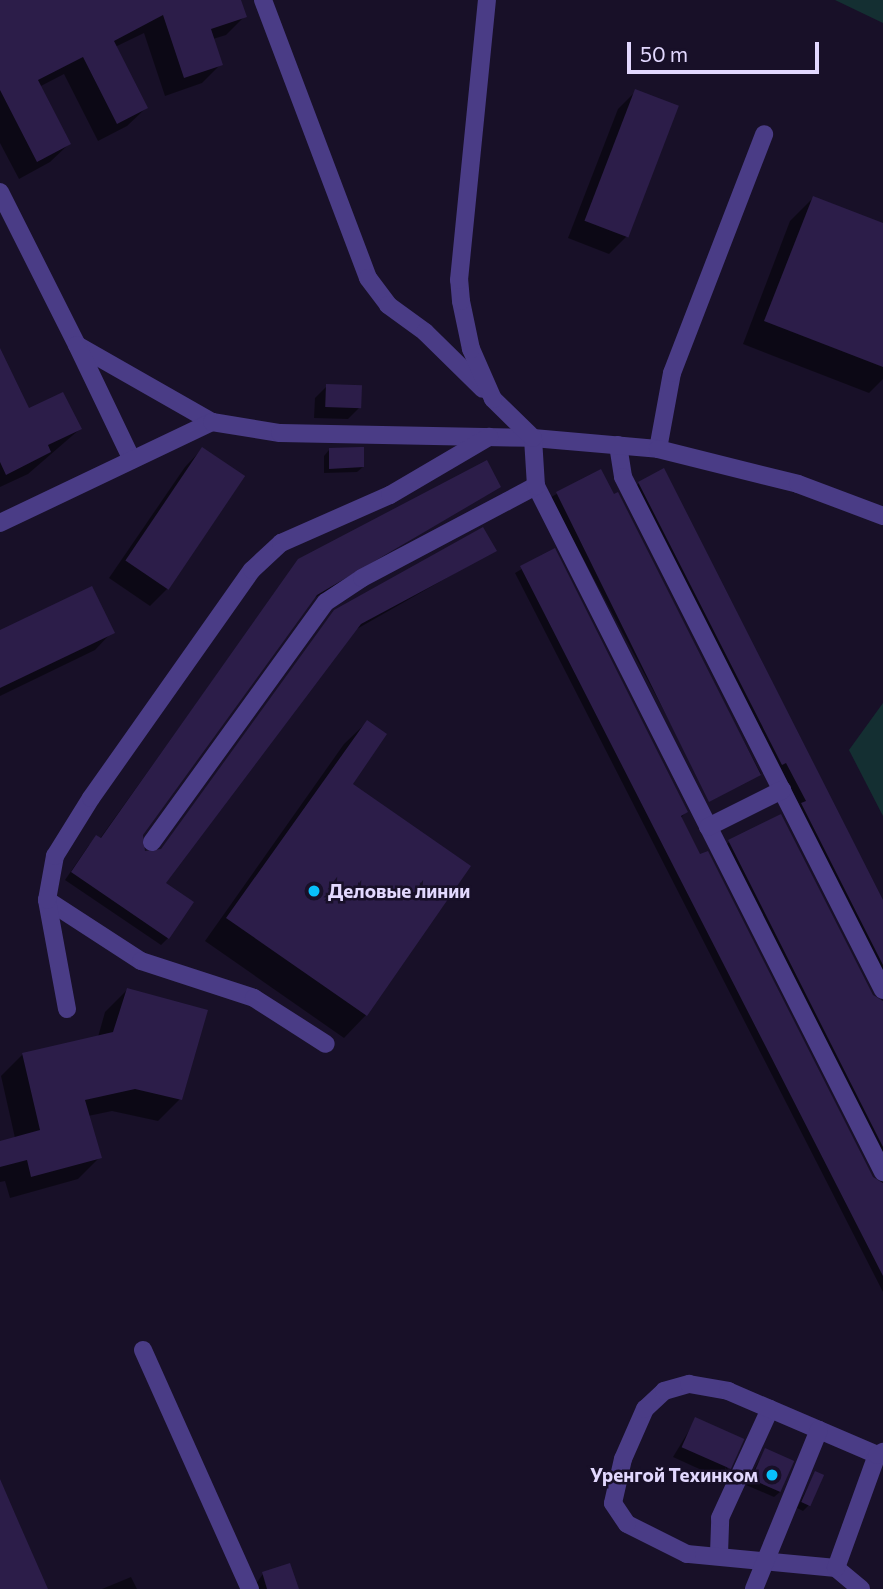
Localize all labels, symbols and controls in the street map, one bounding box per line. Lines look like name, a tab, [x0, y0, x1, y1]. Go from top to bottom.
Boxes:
scale bar	[631, 28, 824, 72]
text: 50 m	[640, 41, 688, 66]
place label: Деловые линии	[328, 880, 470, 902]
marker: Деловые линии	[306, 883, 322, 899]
place label: Уренгой Техинком	[590, 1464, 758, 1486]
marker: Уренгой Техинком	[764, 1467, 780, 1483]

